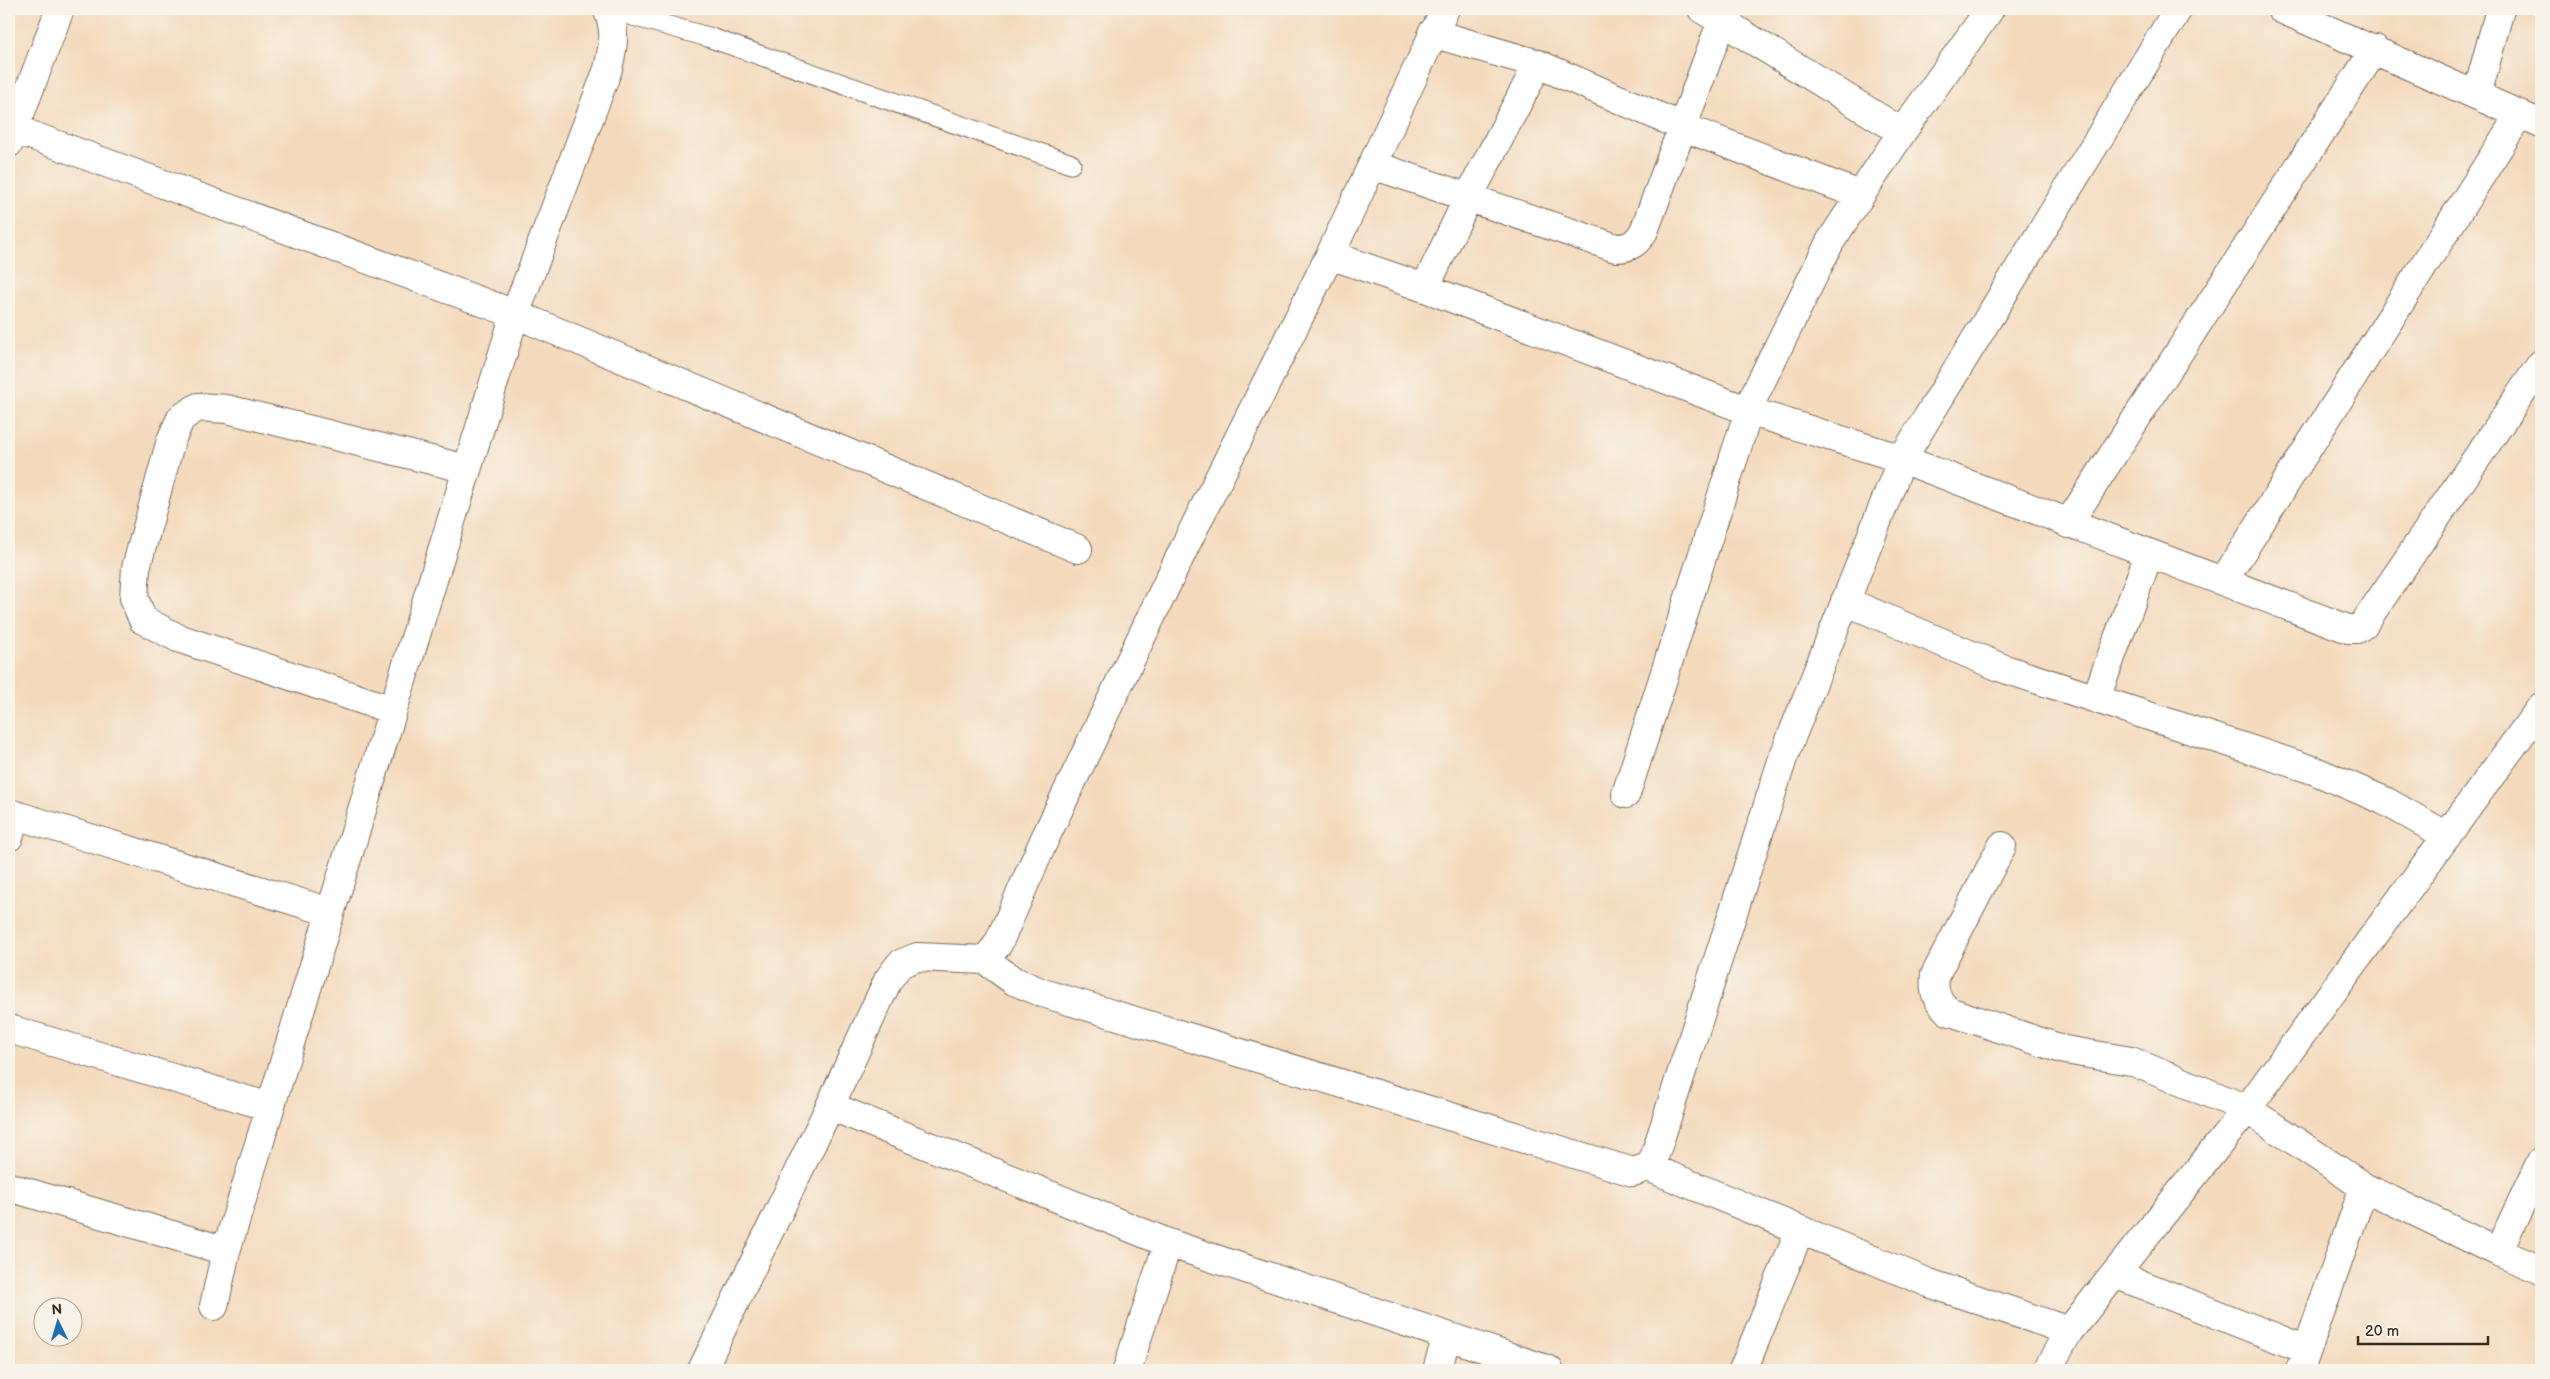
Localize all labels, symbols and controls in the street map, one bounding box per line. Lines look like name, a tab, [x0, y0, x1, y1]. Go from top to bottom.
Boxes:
north arrow	[32, 1296, 82, 1346]
text: N	[51, 1301, 63, 1318]
scale bar	[2358, 1314, 2488, 1346]
text: 20 m	[2365, 1322, 2399, 1341]

